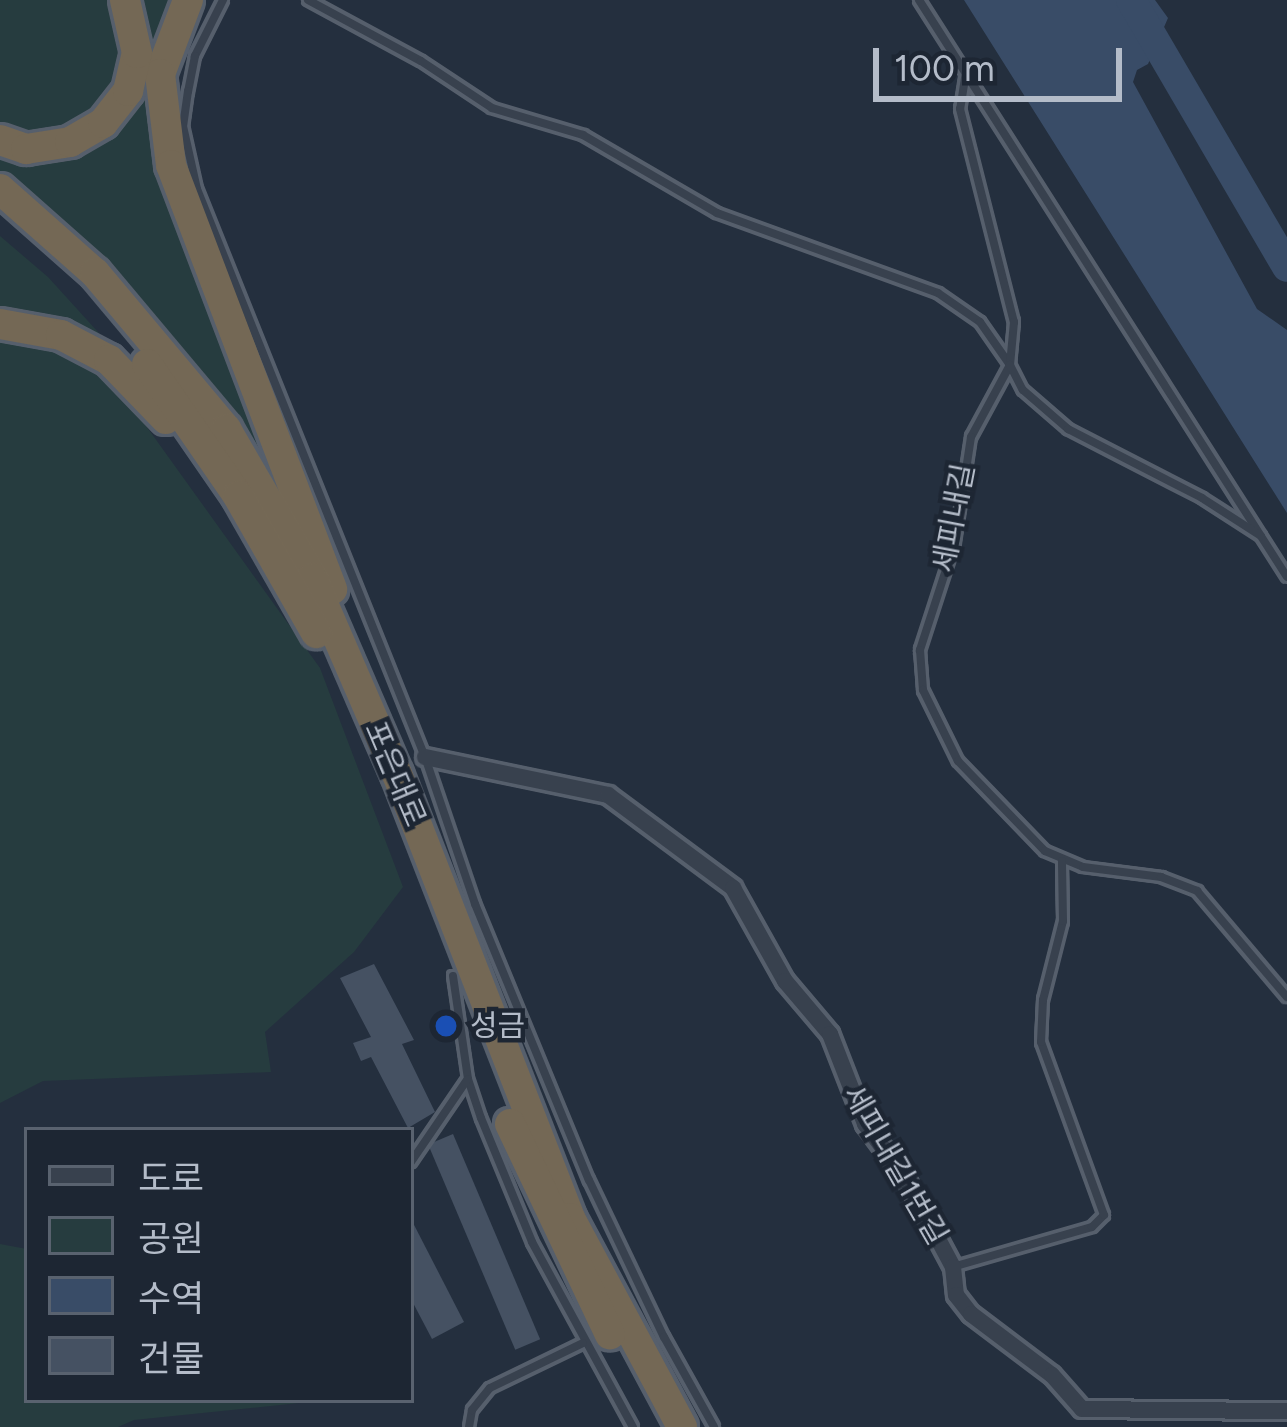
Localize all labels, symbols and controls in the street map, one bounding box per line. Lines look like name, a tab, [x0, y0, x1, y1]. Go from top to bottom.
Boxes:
scale bar	[879, 24, 1128, 98]
text: 100 m	[894, 47, 995, 90]
street label: 세피내길	[926, 460, 982, 576]
street label: 포은대로	[357, 716, 433, 832]
place label: 성금	[470, 1008, 525, 1044]
marker: 성금	[433, 1013, 459, 1039]
street label: 세피내길1번길	[835, 1079, 955, 1251]
legend	[24, 1127, 414, 1403]
text: 도로	[138, 1157, 204, 1200]
text: 공원	[138, 1217, 204, 1260]
text: 수역	[138, 1277, 204, 1320]
text: 건물	[138, 1337, 204, 1380]

